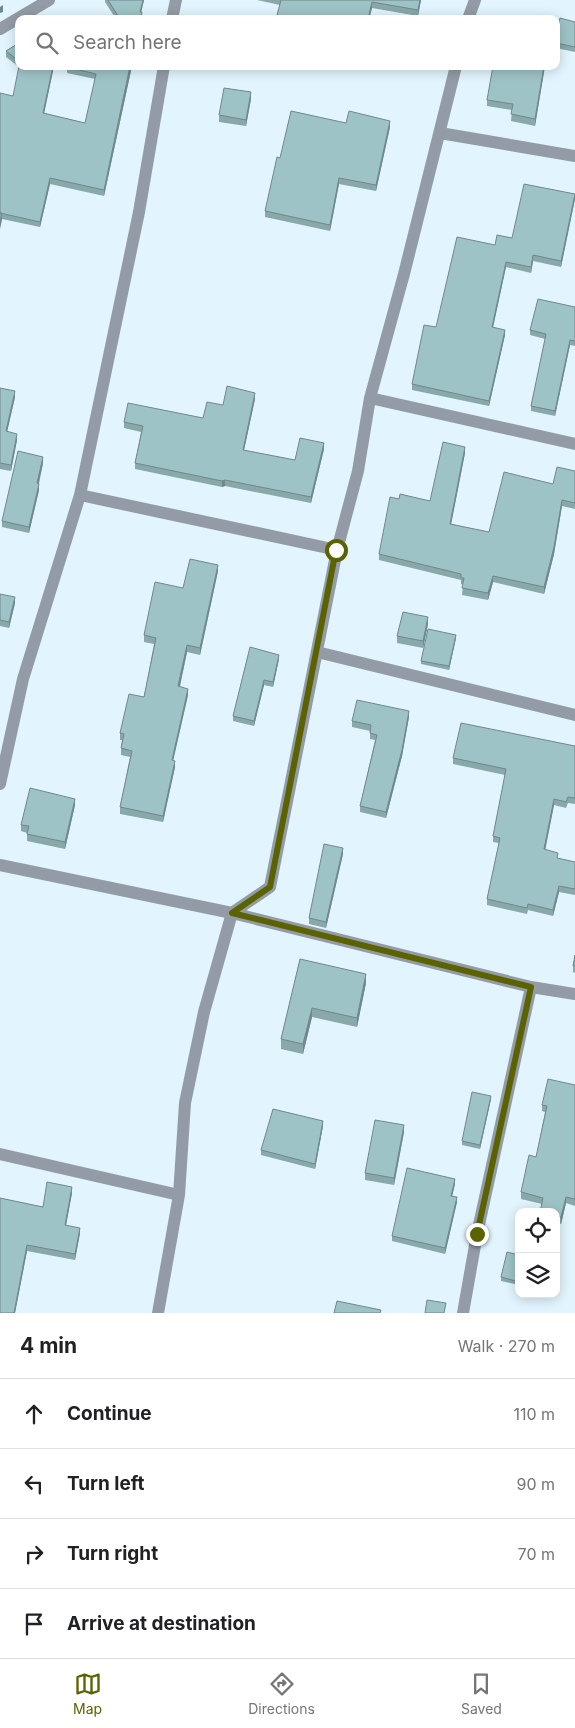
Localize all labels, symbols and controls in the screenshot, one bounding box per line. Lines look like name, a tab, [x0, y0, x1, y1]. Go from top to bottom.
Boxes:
search box	[15, 15, 560, 70]
icon: search	[33, 29, 61, 57]
text: Search here	[73, 31, 182, 54]
route start	[325, 539, 348, 562]
map controls	[515, 1208, 560, 1298]
button: locate	[515, 1208, 560, 1253]
route end	[466, 1223, 489, 1246]
button: layers	[515, 1253, 560, 1298]
text: 4 min	[20, 1333, 77, 1358]
text: Walk · 270 m	[458, 1336, 555, 1356]
icon: ahead	[20, 1400, 48, 1428]
text: Continue	[67, 1402, 152, 1425]
text: 110 m	[513, 1404, 555, 1424]
icon: left	[20, 1470, 48, 1498]
text: Turn left	[67, 1472, 145, 1495]
text: 90 m	[516, 1474, 555, 1494]
icon: right	[20, 1540, 48, 1568]
text: Turn right	[67, 1542, 158, 1565]
text: 70 m	[518, 1544, 555, 1564]
icon: arrive	[20, 1610, 48, 1638]
text: Arrive at destination	[67, 1612, 256, 1635]
tab: Map	[73, 1670, 102, 1717]
tab: Directions	[248, 1670, 315, 1717]
tab: Saved	[461, 1670, 502, 1717]

